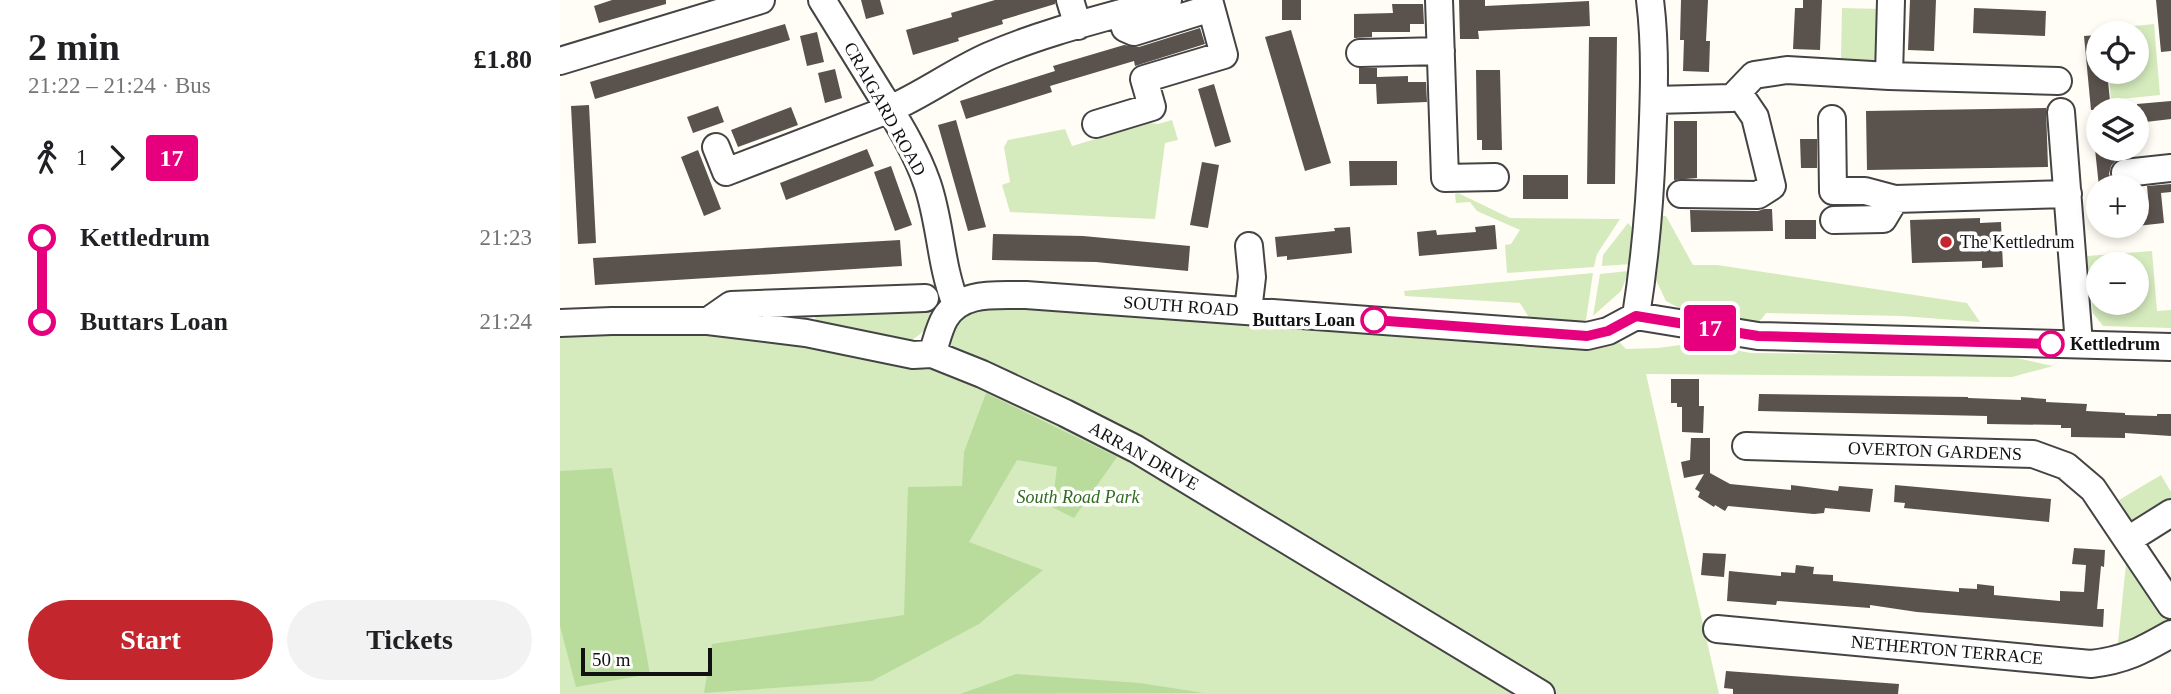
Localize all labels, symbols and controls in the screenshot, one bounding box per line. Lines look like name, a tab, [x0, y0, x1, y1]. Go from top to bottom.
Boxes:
map controls	[2086, 21, 2149, 315]
button: locate	[2086, 21, 2149, 84]
text: 2 min	[28, 26, 120, 68]
street label: CRAIGARD ROAD	[840, 39, 930, 179]
text: £1.80	[474, 45, 532, 74]
text: 21:22 – 21:24 · Bus	[28, 73, 211, 98]
button: layers	[2086, 98, 2149, 161]
icon: walk	[28, 139, 66, 177]
icon: forward	[98, 139, 136, 177]
text: 1	[76, 145, 88, 170]
text: 17	[160, 145, 184, 171]
button: +	[2086, 175, 2149, 238]
text: Kettledrum	[80, 223, 210, 252]
text: 21:23	[480, 225, 532, 250]
place label: The Kettledrum	[1960, 232, 2074, 252]
marker: The Kettledrum	[1938, 234, 1954, 250]
button: −	[2086, 252, 2149, 315]
street label: SOUTH ROAD	[1123, 292, 1239, 320]
line badge: 17	[1678, 305, 1742, 351]
text: Buttars Loan	[80, 307, 228, 336]
marker: Buttars Loan	[1361, 307, 1387, 333]
text: 21:24	[480, 309, 532, 334]
place label: Buttars Loan	[1252, 310, 1355, 330]
text: 17	[1698, 315, 1722, 341]
marker: Kettledrum	[2038, 331, 2064, 357]
place label: Kettledrum	[2070, 334, 2160, 354]
street label: ARRAN DRIVE	[1086, 418, 1202, 494]
street label: OVERTON GARDENS	[1848, 438, 2022, 464]
park label: South Road Park	[1017, 487, 1140, 507]
button: Start	[28, 600, 273, 680]
button: Tickets	[287, 600, 532, 680]
street label: NETHERTON TERRACE	[1850, 632, 2044, 668]
scale bar	[581, 645, 712, 677]
text: 50 m	[592, 649, 631, 670]

